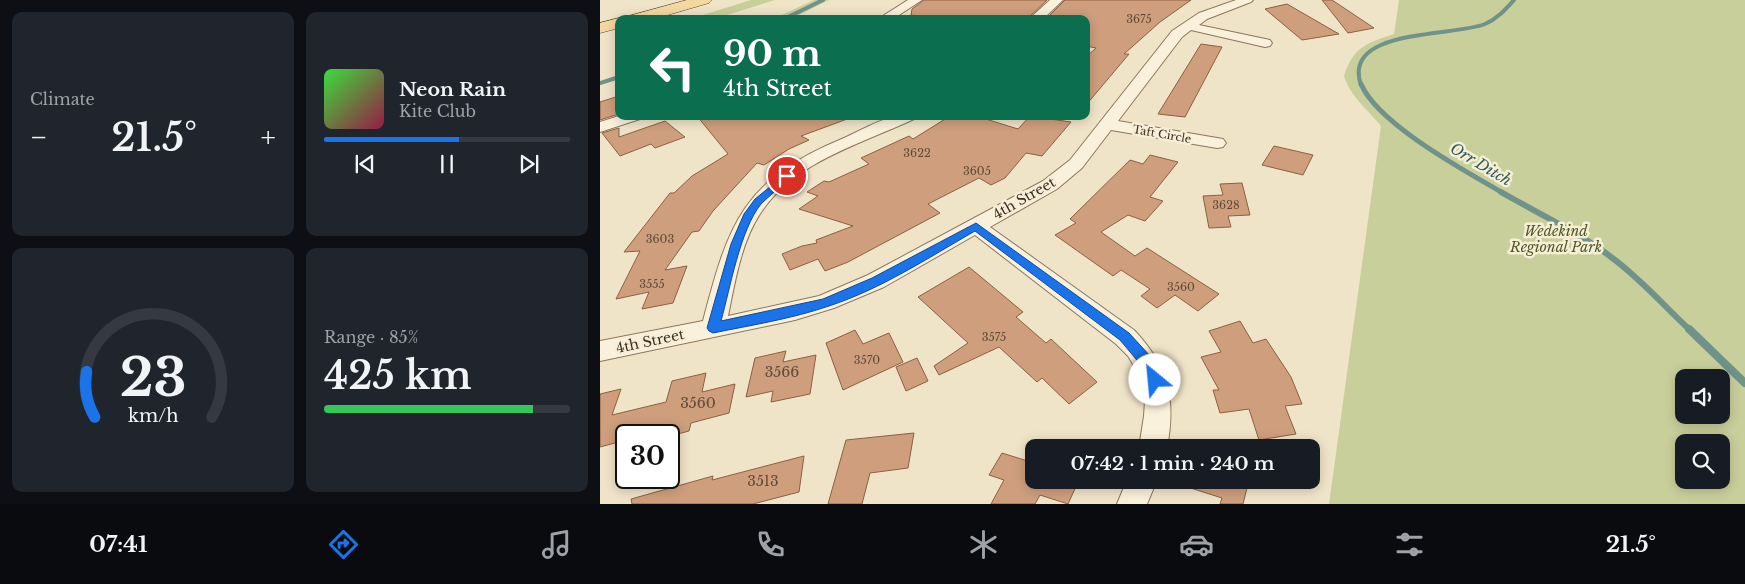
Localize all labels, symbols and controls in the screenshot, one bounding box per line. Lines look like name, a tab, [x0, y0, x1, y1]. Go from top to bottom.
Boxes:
house number: 3675	[1126, 12, 1152, 26]
text: 90 m	[723, 32, 821, 75]
icon: left	[640, 35, 705, 100]
text: 4th Street	[723, 75, 832, 102]
text: Neon Rain	[399, 78, 506, 101]
text: Climate	[30, 89, 95, 109]
text: Kite Club	[399, 101, 476, 121]
text: 21.5°	[111, 114, 197, 161]
text: −	[30, 120, 48, 155]
text: +	[261, 120, 276, 155]
street label: Taft Circle	[1132, 122, 1192, 146]
water label: Orr Ditch	[1447, 138, 1515, 190]
house number: 3622	[903, 146, 931, 160]
icon: previous	[351, 150, 379, 178]
icon: pause	[433, 150, 461, 178]
icon: next	[515, 150, 543, 178]
pin	[766, 155, 808, 197]
icon: arrive	[773, 162, 801, 190]
house number: 3605	[963, 164, 991, 178]
street label: 4th Street	[990, 173, 1059, 223]
house number: 3628	[1212, 198, 1240, 212]
park label: Wedekind Regional Park	[1509, 222, 1602, 256]
house number: 3603	[646, 232, 674, 246]
house number: 3555	[639, 277, 665, 291]
house number: 3560	[1167, 280, 1195, 294]
street label: 4th Street	[614, 325, 686, 357]
text: Range · 85%	[324, 327, 418, 347]
house number: 3575	[982, 330, 1006, 344]
text: 23	[120, 346, 186, 410]
text: 425 km	[324, 352, 472, 399]
house number: 3570	[854, 353, 880, 367]
position arrow	[1128, 353, 1180, 405]
house number: 3566	[765, 363, 799, 381]
map controls	[1675, 369, 1730, 489]
button: sound	[1675, 369, 1730, 424]
house number: 3560	[680, 394, 716, 412]
text: km/h	[128, 405, 178, 427]
speed limit sign: 30	[615, 424, 680, 489]
button: search	[1675, 434, 1730, 489]
text: 07:42 · 1 min · 240 m	[1070, 452, 1275, 475]
house number: 3513	[747, 472, 779, 490]
icon: directions	[326, 527, 361, 562]
icon: music	[539, 527, 574, 562]
icon: phone	[753, 527, 788, 562]
icon: climate	[966, 527, 1001, 562]
icon: car	[1179, 527, 1214, 562]
icon: filters	[1392, 527, 1427, 562]
text: 07:41	[89, 531, 148, 558]
text: 21.5°	[1606, 531, 1656, 558]

